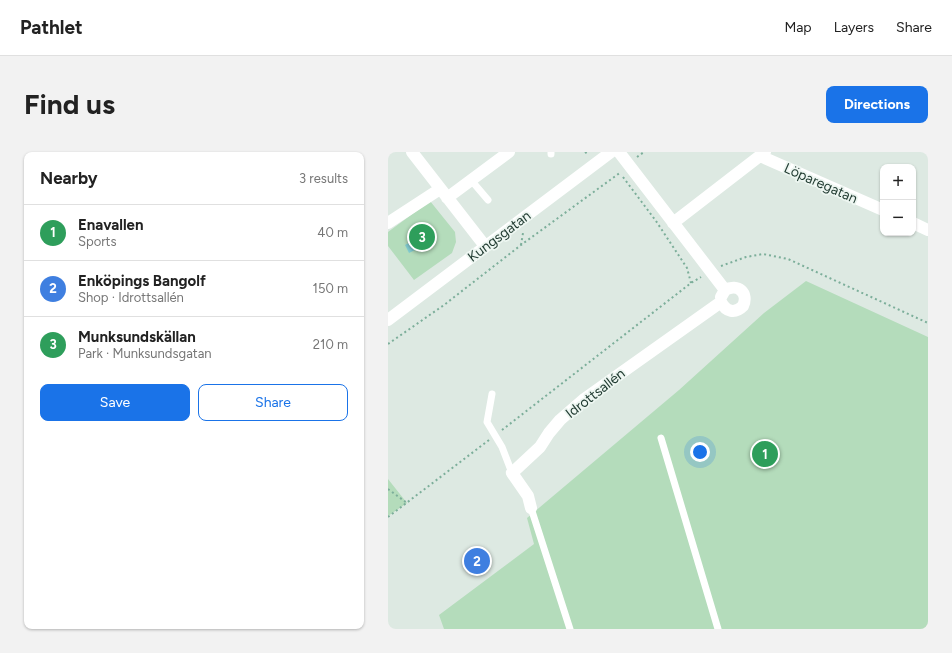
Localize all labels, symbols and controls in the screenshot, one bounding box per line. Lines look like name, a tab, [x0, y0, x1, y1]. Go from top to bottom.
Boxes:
text: Pathlet	[20, 16, 83, 39]
text: Map	[784, 19, 812, 36]
text: Layers	[834, 19, 874, 36]
text: Share	[896, 19, 932, 36]
button: Directions	[826, 86, 928, 123]
text: Find us	[24, 87, 115, 121]
street label: Löparegatan	[781, 160, 860, 207]
map controls	[880, 164, 916, 236]
button: +	[880, 164, 916, 200]
text: Nearby	[40, 168, 98, 188]
text: 3 results	[299, 171, 348, 186]
button: −	[880, 200, 916, 236]
street label: Kungsgatan	[464, 207, 534, 266]
text: Enavallen	[78, 216, 143, 234]
pin: 3	[409, 222, 435, 252]
text: 1	[50, 225, 56, 240]
text: 40 m	[317, 225, 348, 240]
text: Sports	[78, 234, 117, 249]
text: Enköpings Bangolf	[78, 272, 206, 290]
text: 2	[49, 281, 57, 296]
text: 150 m	[313, 281, 348, 296]
text: Shop · Idrottsallén	[78, 290, 184, 305]
text: Munksundskällan	[78, 328, 196, 346]
text: 3	[49, 337, 57, 352]
text: 210 m	[313, 337, 348, 352]
text: Park · Munksundsgatan	[78, 346, 212, 361]
street label: Idrottsallén	[562, 365, 629, 422]
button: Save	[40, 384, 190, 421]
button: Share	[198, 384, 348, 421]
pin: 1	[752, 439, 778, 469]
your location	[690, 442, 710, 462]
pin: 2	[464, 546, 490, 576]

